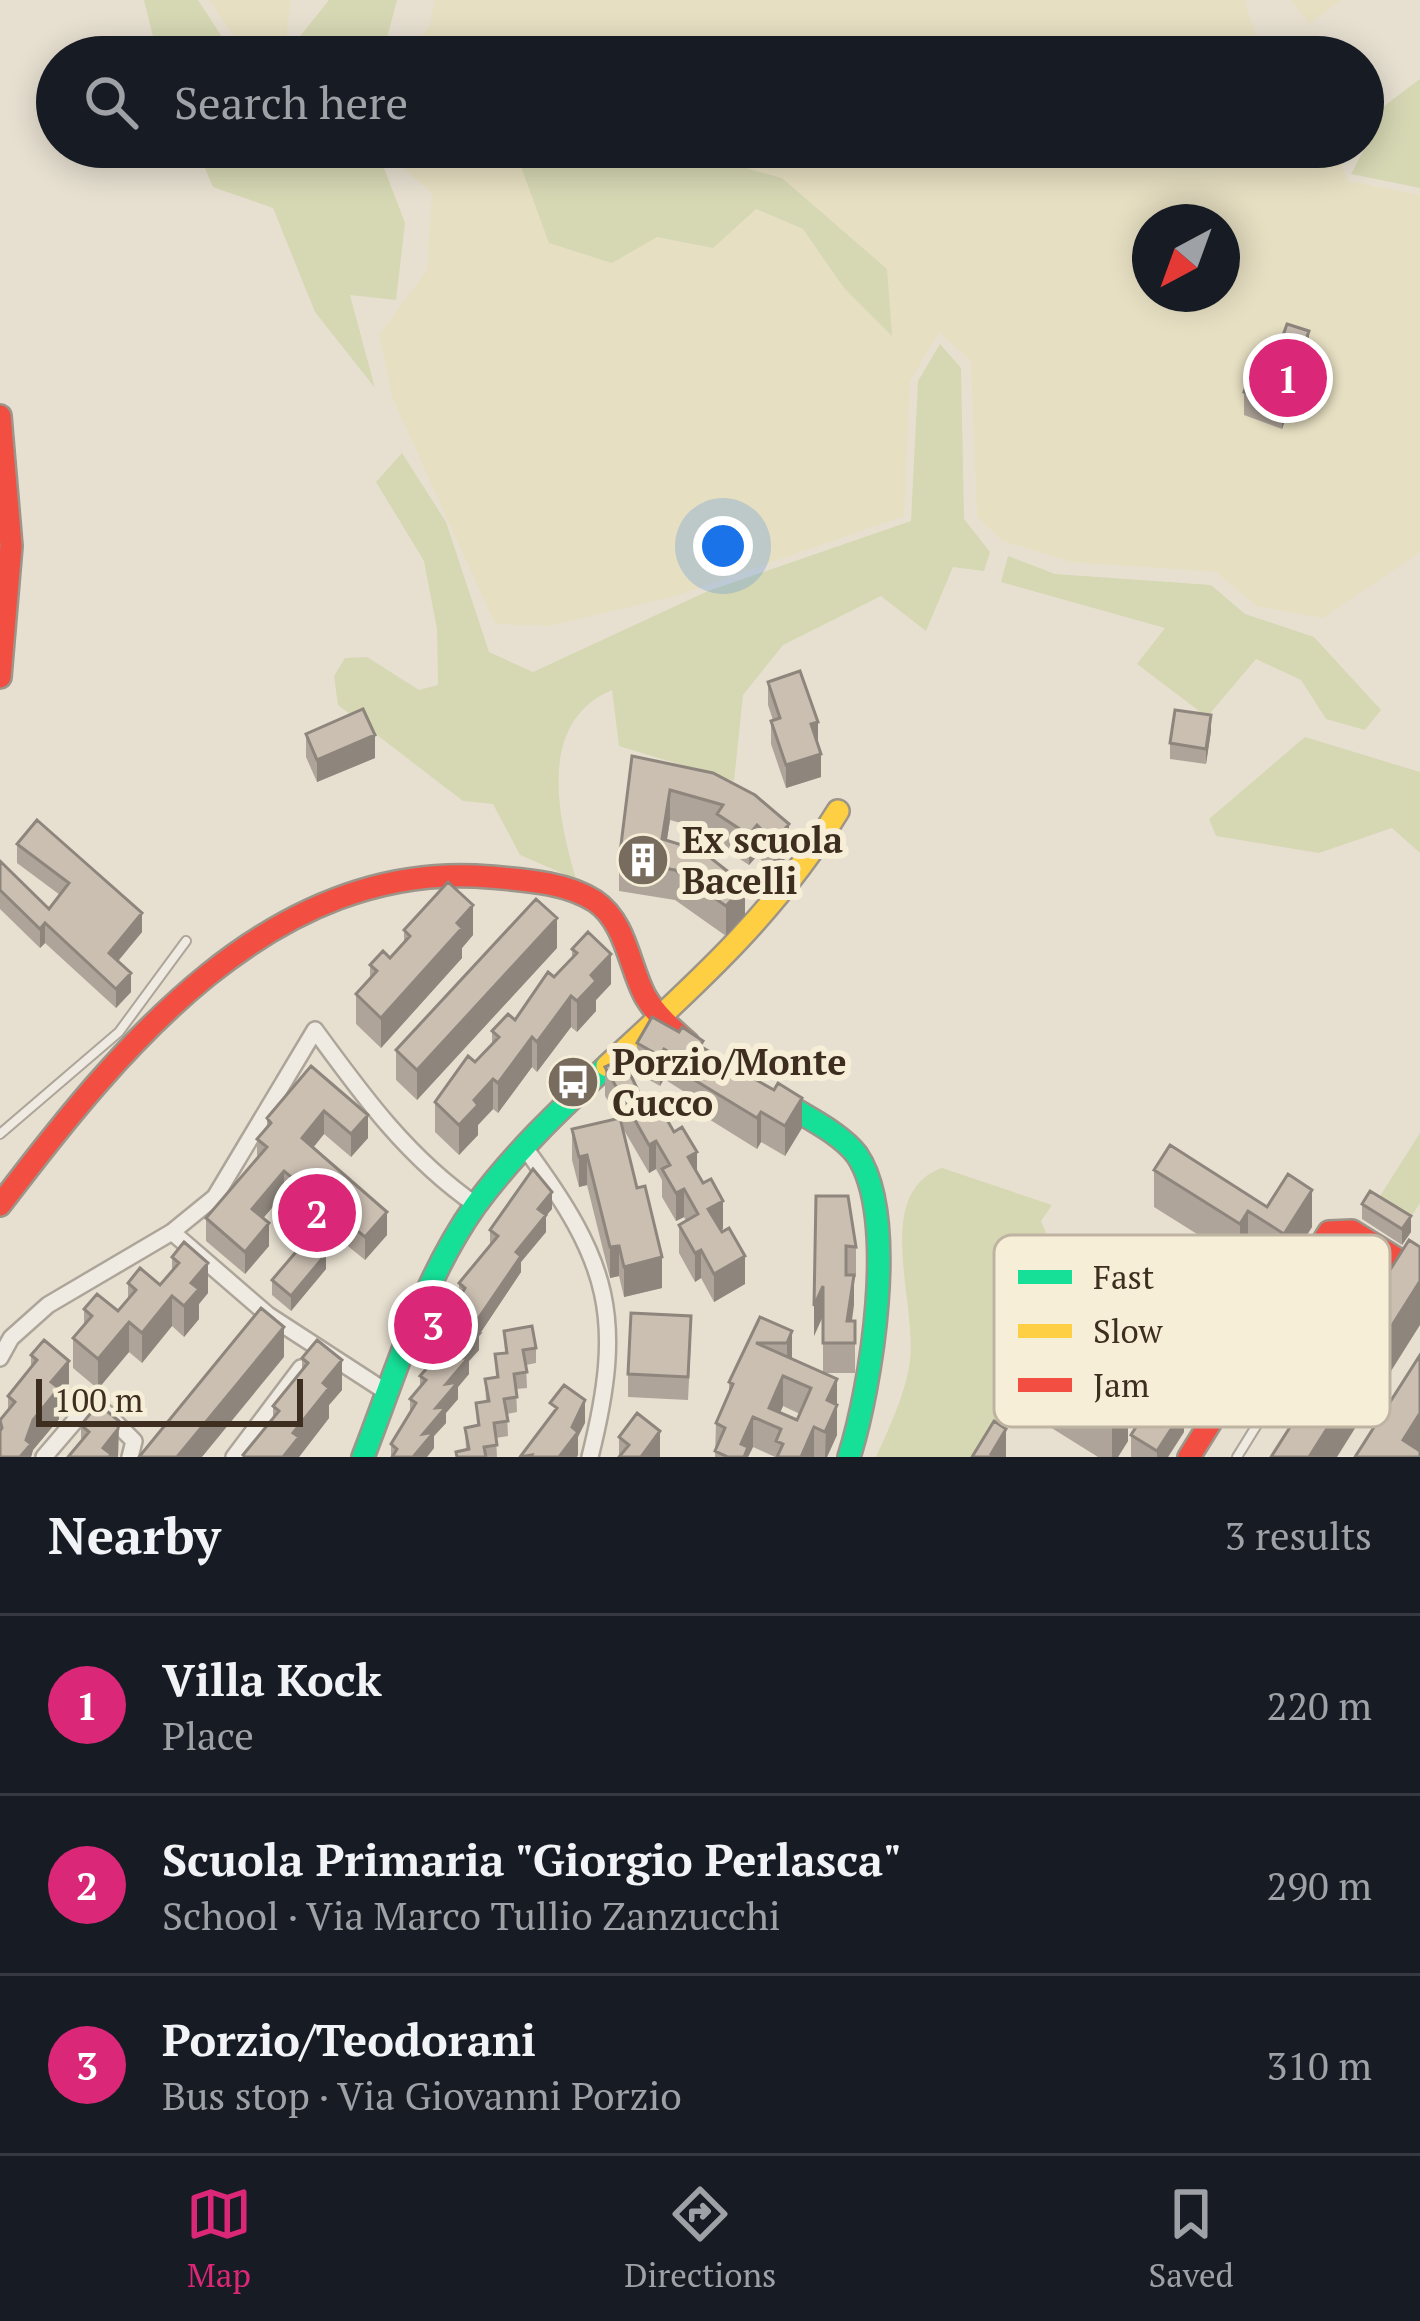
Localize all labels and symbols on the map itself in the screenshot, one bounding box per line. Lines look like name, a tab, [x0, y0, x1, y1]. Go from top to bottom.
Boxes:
north arrow	[1132, 204, 1240, 312]
pin: 1	[1249, 333, 1327, 423]
your location	[693, 516, 753, 576]
place label: Ex scuola Bacelli	[682, 816, 843, 904]
building icon: Ex scuola Bacelli	[615, 832, 671, 888]
place label: Porzio/Monte Cucco	[612, 1038, 847, 1126]
bus stop icon: Porzio/Monte Cucco	[545, 1054, 601, 1110]
pin: 2	[278, 1168, 356, 1258]
legend	[994, 1235, 1390, 1427]
text: Fast	[1093, 1255, 1154, 1298]
pin: 3	[394, 1280, 472, 1370]
text: Slow	[1093, 1309, 1163, 1352]
text: Jam	[1093, 1363, 1149, 1406]
scale bar	[36, 1373, 303, 1426]

